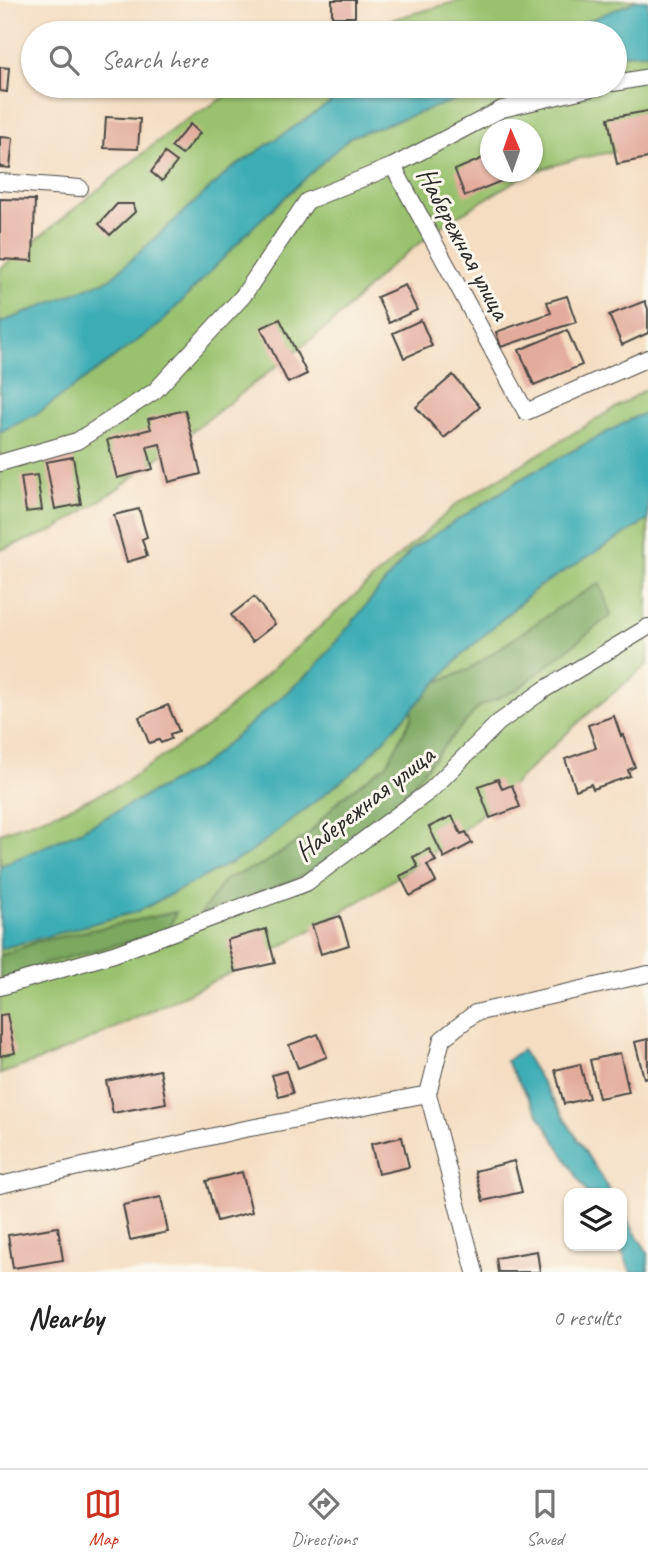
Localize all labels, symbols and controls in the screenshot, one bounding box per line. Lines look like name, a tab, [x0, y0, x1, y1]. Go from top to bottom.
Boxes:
search box	[21, 21, 627, 98]
icon: search	[45, 41, 83, 79]
text: Search here	[101, 43, 207, 76]
north arrow	[480, 119, 543, 182]
street label: Набережная улица	[409, 161, 520, 327]
street label: Набережная улица	[287, 736, 442, 869]
map controls	[564, 1188, 627, 1251]
button: layers	[564, 1188, 627, 1251]
text: Nearby	[28, 1299, 104, 1337]
text: 0 results	[553, 1303, 620, 1332]
tab: Map	[84, 1485, 122, 1551]
tab: Directions	[291, 1485, 357, 1551]
tab: Saved	[526, 1485, 564, 1551]

